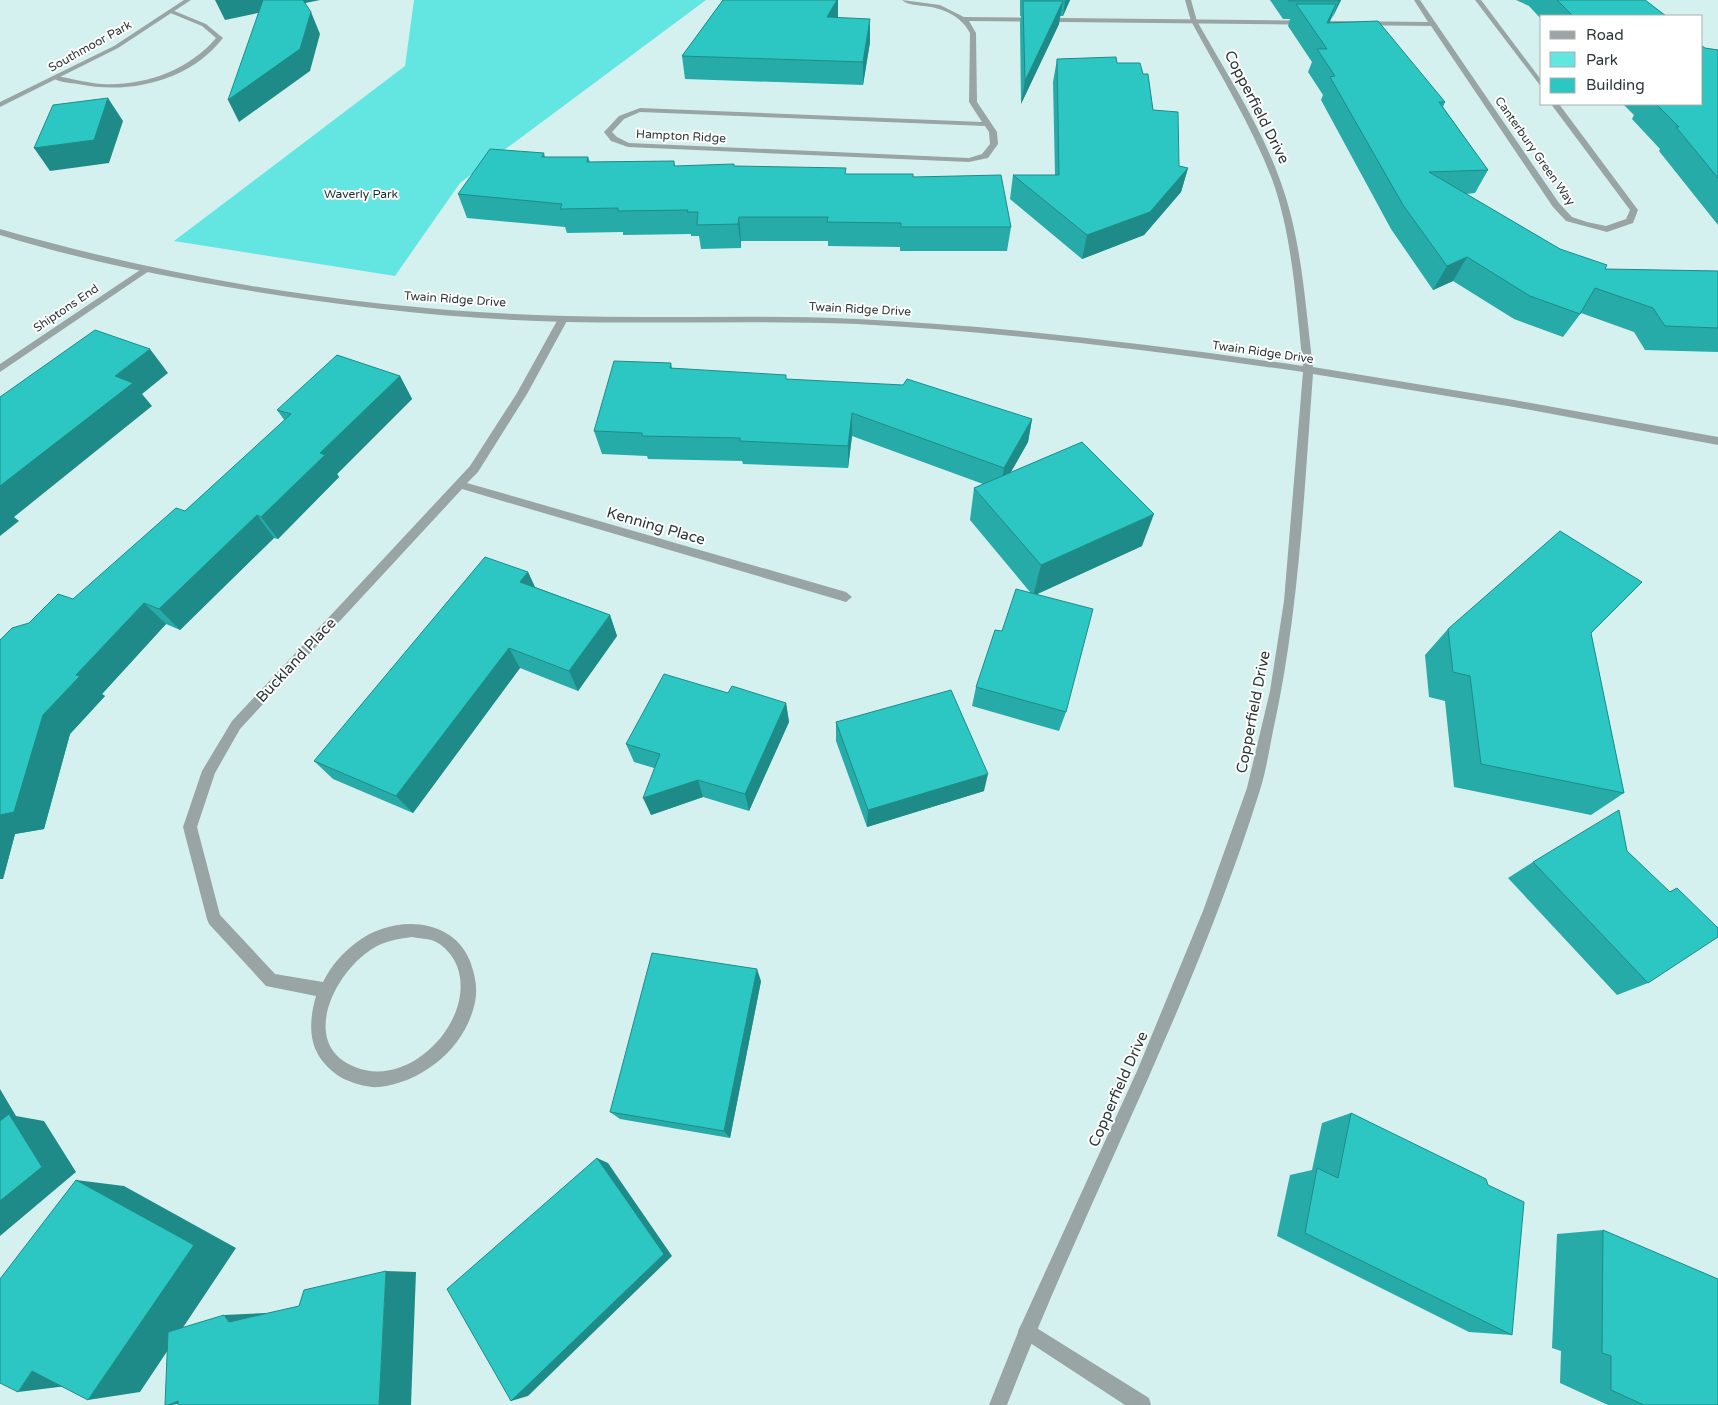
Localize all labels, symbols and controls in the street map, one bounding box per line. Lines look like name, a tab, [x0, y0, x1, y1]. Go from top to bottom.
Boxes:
legend	[1540, 15, 1703, 105]
street label: Southmoor Park	[46, 17, 134, 75]
text: Road	[1586, 26, 1624, 44]
street label: Copperfield Drive	[1221, 47, 1293, 167]
text: Park	[1586, 51, 1618, 69]
text: Building	[1586, 76, 1645, 94]
street label: Canterbury Green Way	[1492, 94, 1578, 208]
street label: Hampton Ridge	[636, 127, 727, 145]
park label: Waverly Park	[324, 187, 399, 201]
street label: Shiptons End	[31, 281, 101, 335]
street label: Twain Ridge Drive	[404, 288, 507, 310]
street label: Twain Ridge Drive	[809, 299, 912, 319]
street label: Twain Ridge Drive	[1211, 338, 1315, 366]
street label: Kenning Place	[605, 503, 707, 549]
street label: Buckland Place	[252, 614, 340, 706]
street label: Copperfield Drive	[1232, 649, 1274, 775]
street label: Copperfield Drive	[1084, 1028, 1152, 1150]

